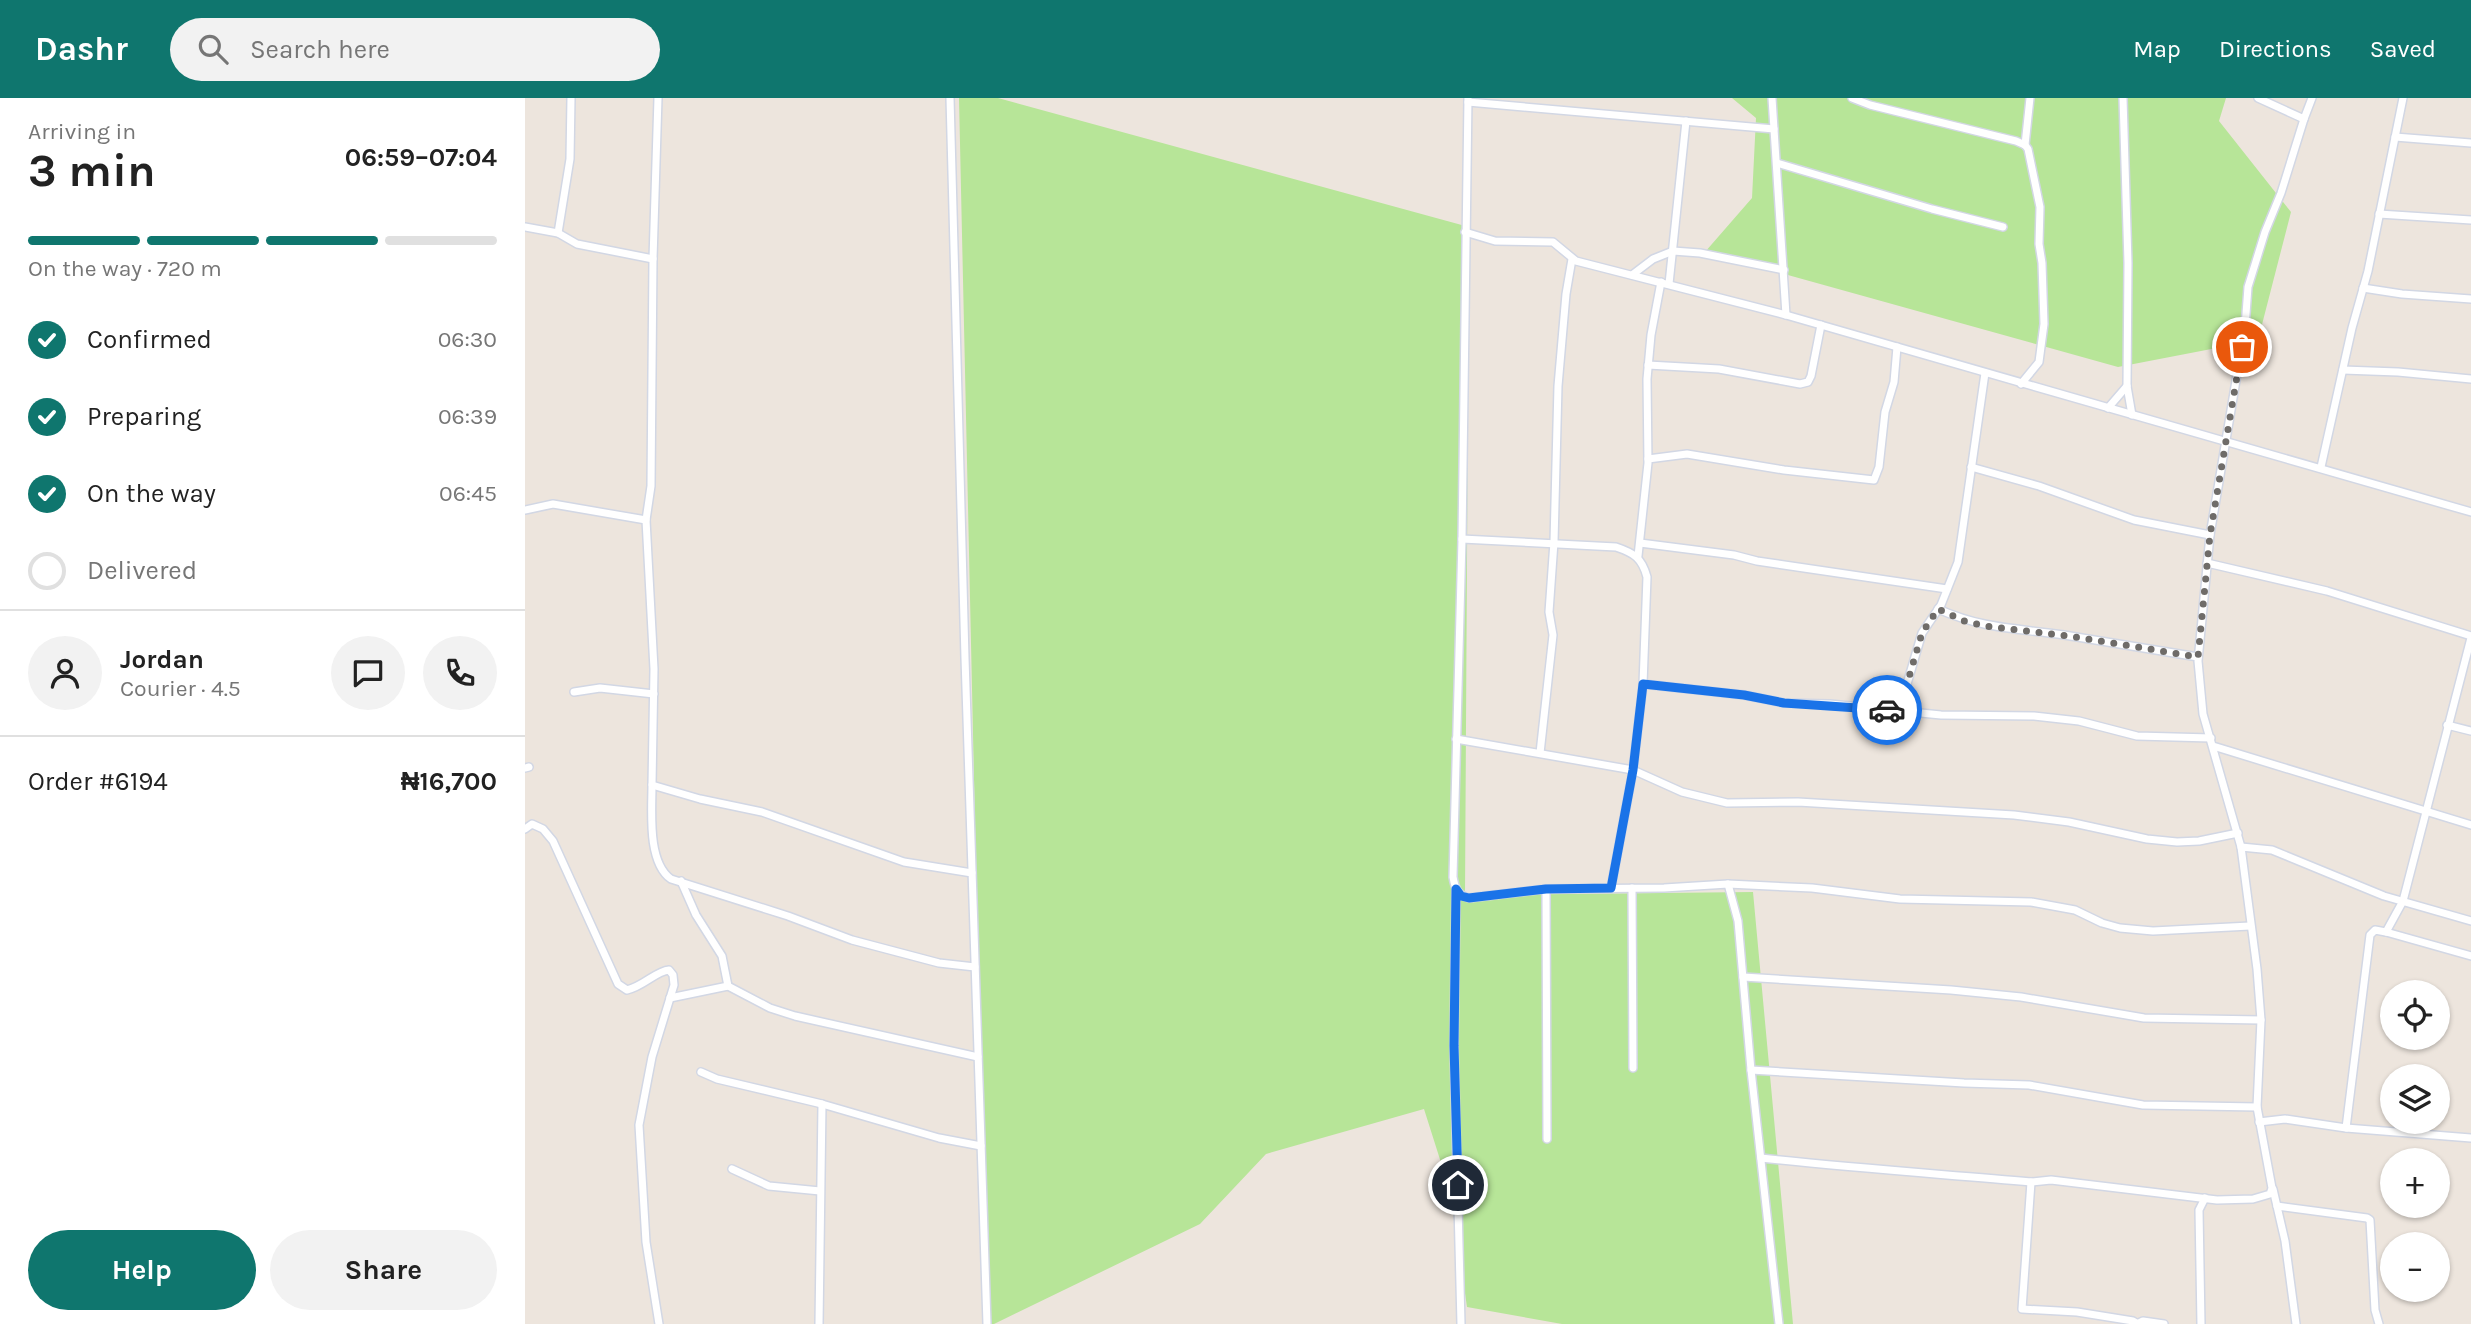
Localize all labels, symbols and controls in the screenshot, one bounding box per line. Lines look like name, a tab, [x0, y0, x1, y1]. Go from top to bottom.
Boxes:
search box	[170, 18, 660, 81]
text: Dashr	[35, 30, 128, 68]
icon: search	[194, 30, 232, 68]
text: Search here	[250, 34, 390, 65]
text: Map	[2133, 35, 2181, 63]
text: Directions	[2219, 35, 2332, 63]
text: Saved	[2370, 35, 2436, 63]
text: Arriving in	[28, 118, 136, 145]
text: 06:59–07:04	[345, 142, 497, 173]
text: 3 min	[28, 144, 156, 198]
text: On the way · 720 m	[28, 255, 222, 282]
pin	[2212, 317, 2272, 377]
icon: check	[28, 321, 66, 359]
text: Confirmed	[87, 324, 212, 355]
text: 06:30	[438, 326, 497, 353]
icon: bag	[2223, 328, 2261, 366]
icon: check	[28, 398, 66, 436]
text: Preparing	[87, 401, 201, 432]
text: 06:39	[438, 403, 497, 430]
icon: check	[28, 475, 66, 513]
text: On the way	[87, 478, 216, 509]
text: 06:45	[439, 480, 497, 507]
text: Delivered	[87, 555, 197, 586]
button: person	[28, 636, 102, 710]
button: chat	[331, 636, 405, 710]
button: phone	[423, 636, 497, 710]
text: Jordan	[120, 644, 204, 675]
text: Courier · 4.5	[120, 675, 241, 702]
courier	[1852, 675, 1922, 745]
icon: car	[1868, 691, 1906, 729]
text: Order #6194	[28, 766, 168, 797]
text: ₦16,700	[401, 766, 497, 797]
map controls	[2380, 980, 2450, 1302]
button: locate	[2380, 980, 2450, 1050]
button: layers	[2380, 1064, 2450, 1134]
button: +	[2380, 1148, 2450, 1218]
pin	[1428, 1155, 1488, 1215]
icon: home	[1439, 1166, 1477, 1204]
button: Help	[28, 1230, 256, 1310]
button: Share	[270, 1230, 497, 1310]
button: −	[2380, 1232, 2450, 1302]

